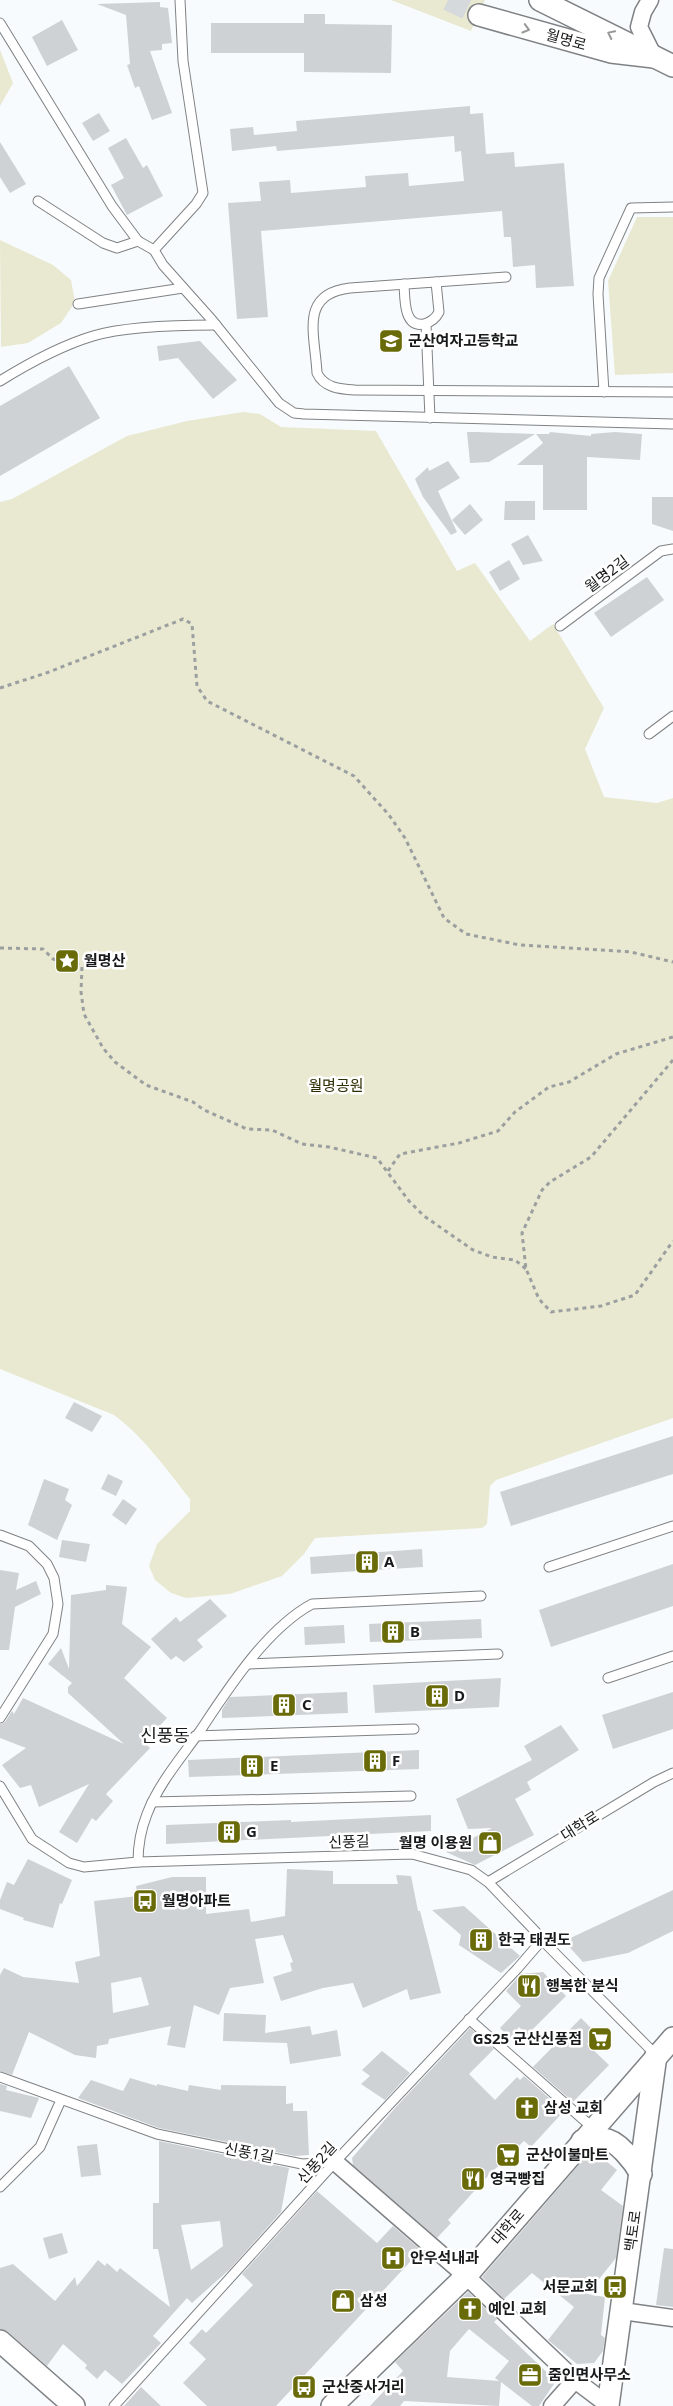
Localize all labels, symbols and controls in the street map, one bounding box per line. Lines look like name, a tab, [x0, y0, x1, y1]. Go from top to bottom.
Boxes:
one-way arrow	[521, 23, 530, 33]
street label: 월명로	[544, 24, 589, 54]
one-way arrow	[607, 31, 616, 41]
school or university icon: 군산여자고등학교	[378, 328, 404, 354]
place label: 군산여자고등학교	[408, 330, 519, 350]
street label: 월명2길	[580, 550, 632, 596]
place icon: 월명산	[54, 948, 80, 974]
place label: 월명산	[84, 950, 126, 970]
park label: 월명공원	[308, 1075, 364, 1095]
building icon: A	[354, 1549, 380, 1575]
place label: A	[384, 1551, 395, 1571]
building icon: B	[380, 1619, 406, 1645]
place label: B	[410, 1621, 420, 1641]
building icon: D	[424, 1683, 450, 1709]
place label: D	[454, 1685, 465, 1705]
building icon: C	[271, 1692, 297, 1718]
place label: C	[302, 1694, 312, 1714]
district label: 신풍동	[140, 1723, 190, 1747]
building icon: F	[362, 1748, 388, 1774]
place label: F	[392, 1750, 400, 1770]
building icon: E	[239, 1753, 265, 1779]
place label: E	[270, 1755, 278, 1775]
street label: 대학로	[557, 1806, 602, 1845]
building icon: G	[216, 1819, 242, 1845]
place label: G	[246, 1821, 257, 1841]
street label: 신풍길	[328, 1830, 370, 1852]
shop icon: 월명 이용원	[477, 1830, 503, 1856]
place label: 월명 이용원	[399, 1832, 472, 1852]
bus stop icon: 월명아파트	[132, 1888, 158, 1914]
place label: 월명아파트	[162, 1890, 231, 1910]
building icon: 한국 태권도	[468, 1927, 494, 1953]
place label: 한국 태권도	[498, 1929, 571, 1949]
restaurant icon: 행복한 분식	[516, 1973, 542, 1999]
place label: 행복한 분식	[546, 1975, 619, 1995]
supermarket icon: GS25 군산신풍점	[587, 2026, 613, 2052]
place label: GS25 군산신풍점	[473, 2028, 582, 2048]
church icon: 삼성 교회	[514, 2095, 540, 2121]
place label: 삼성 교회	[544, 2097, 603, 2117]
street label: 신풍1길	[223, 2137, 276, 2167]
street label: 신풍2길	[292, 2137, 340, 2188]
supermarket icon: 군산이불마트	[495, 2142, 521, 2168]
place label: 군산이불마트	[526, 2144, 609, 2164]
restaurant icon: 영국빵집	[460, 2166, 486, 2192]
place label: 영국빵집	[490, 2168, 545, 2188]
street label: 대학로	[486, 2204, 528, 2249]
street label: 백토로	[619, 2209, 645, 2253]
hospital icon: 안우석내과	[380, 2245, 406, 2271]
place label: 안우석내과	[410, 2247, 479, 2267]
bus stop icon: 서문교회	[602, 2274, 628, 2300]
place label: 서문교회	[543, 2276, 598, 2296]
shop icon: 삼성	[330, 2288, 356, 2314]
place label: 삼성	[360, 2290, 388, 2310]
church icon: 예인 교회	[457, 2296, 483, 2322]
place label: 예인 교회	[488, 2298, 547, 2318]
office icon: 줌인면사무소	[517, 2362, 543, 2388]
place label: 줌인면사무소	[548, 2364, 631, 2384]
bus stop icon: 군산중사거리	[291, 2374, 317, 2400]
place label: 군산중사거리	[322, 2376, 405, 2396]

